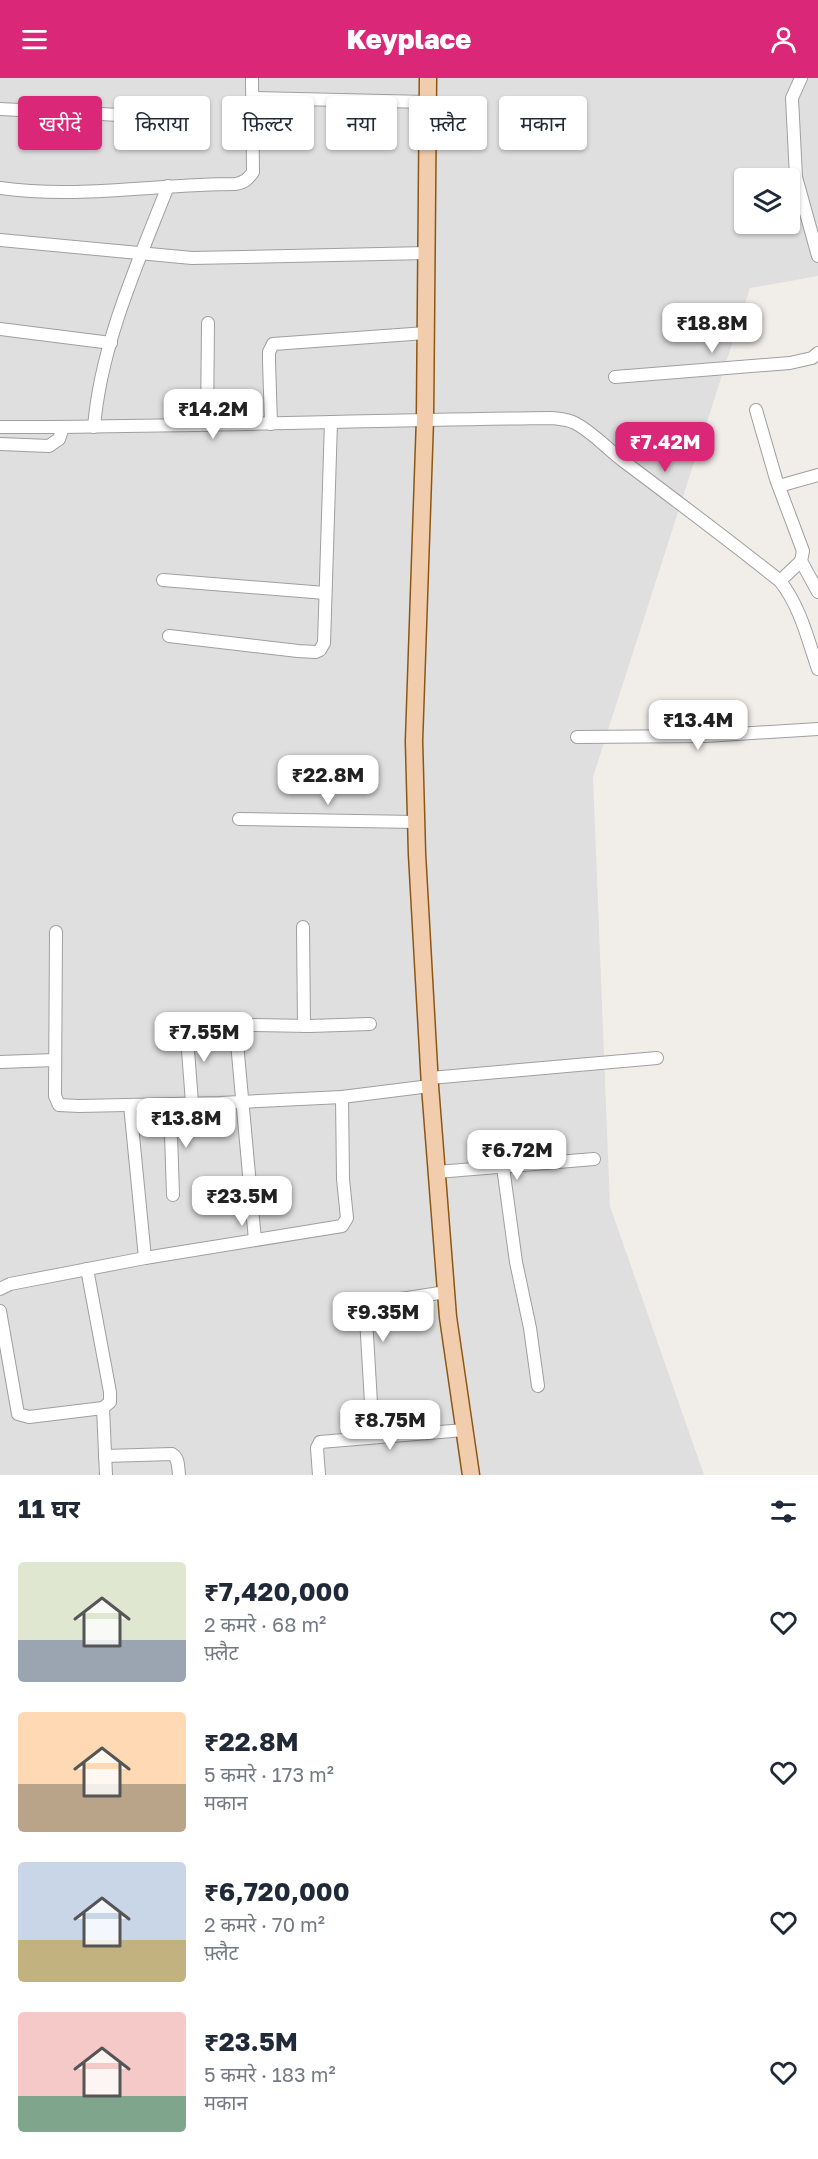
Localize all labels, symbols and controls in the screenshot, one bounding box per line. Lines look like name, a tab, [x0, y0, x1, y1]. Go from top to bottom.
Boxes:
icon: menu	[18, 23, 51, 56]
text: Keyplace	[347, 23, 471, 55]
icon: person	[767, 23, 800, 56]
chip: खरीदें	[18, 96, 102, 150]
chip: किराया	[114, 96, 210, 150]
chip: फ़िल्टर	[222, 96, 314, 150]
chip: नया	[326, 96, 397, 150]
chip: फ़्लैट	[409, 96, 487, 150]
chip: मकान	[499, 96, 587, 150]
map controls	[734, 168, 800, 234]
button: layers	[734, 168, 800, 234]
pin: ₹18.8M	[663, 303, 761, 354]
text: ₹18.8M	[676, 310, 748, 334]
pin: ₹14.2M	[164, 389, 262, 440]
text: ₹14.2M	[178, 396, 248, 420]
pin: ₹7.42M	[616, 422, 714, 473]
text: ₹7.42M	[629, 429, 701, 453]
pin: ₹13.4M	[649, 700, 747, 751]
text: ₹13.4M	[663, 707, 733, 731]
pin: ₹22.8M	[279, 755, 377, 806]
text: ₹22.8M	[292, 762, 364, 786]
pin: ₹7.55M	[155, 1012, 253, 1063]
text: ₹7.55M	[169, 1019, 239, 1043]
pin: ₹13.8M	[137, 1098, 235, 1149]
text: ₹13.8M	[151, 1105, 221, 1129]
pin: ₹6.72M	[468, 1130, 566, 1181]
text: ₹6.72M	[481, 1137, 553, 1161]
pin: ₹23.5M	[193, 1176, 291, 1227]
text: ₹23.5M	[206, 1183, 278, 1207]
pin: ₹9.35M	[334, 1292, 432, 1343]
text: ₹9.35M	[347, 1299, 419, 1323]
pin: ₹8.75M	[341, 1400, 439, 1451]
text: ₹8.75M	[354, 1407, 426, 1431]
text: 11 घर	[18, 1493, 80, 1524]
icon: filters	[767, 1495, 800, 1528]
text: ₹7,420,000	[204, 1576, 349, 1607]
icon: home	[66, 1586, 138, 1658]
icon: heart	[767, 1606, 800, 1639]
text: 2 कमरे · 68 m²	[204, 1612, 326, 1636]
text: फ़्लैट	[204, 1640, 239, 1664]
text: ₹22.8M	[204, 1726, 299, 1757]
icon: home	[66, 1736, 138, 1808]
icon: heart	[767, 1756, 800, 1789]
text: 5 कमरे · 173 m²	[204, 1762, 334, 1786]
text: मकान	[204, 1790, 248, 1814]
text: ₹6,720,000	[204, 1876, 350, 1907]
icon: home	[66, 1886, 138, 1958]
icon: heart	[767, 1906, 800, 1939]
text: 2 कमरे · 70 m²	[204, 1912, 325, 1936]
text: फ़्लैट	[204, 1940, 239, 1964]
text: ₹23.5M	[204, 2026, 298, 2057]
icon: home	[66, 2036, 138, 2108]
icon: heart	[767, 2056, 800, 2089]
text: 5 कमरे · 183 m²	[204, 2062, 336, 2086]
text: मकान	[204, 2090, 248, 2114]

